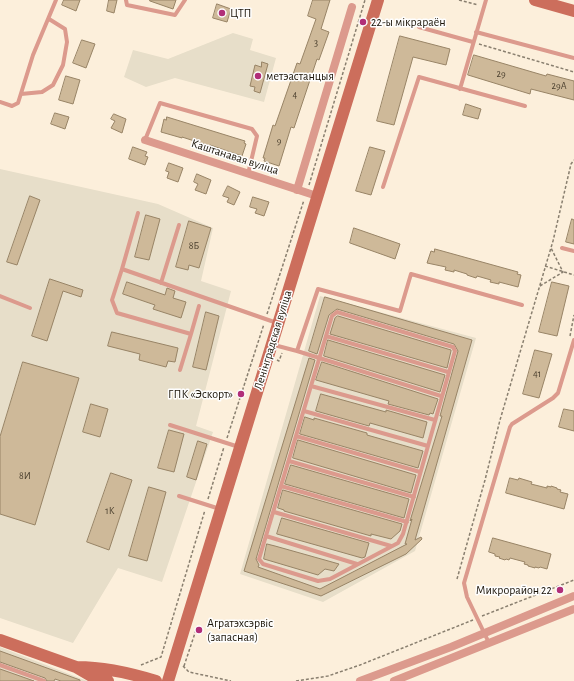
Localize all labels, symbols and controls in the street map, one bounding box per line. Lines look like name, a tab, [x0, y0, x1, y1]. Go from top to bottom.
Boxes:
place label: ЦТП	[230, 6, 251, 20]
marker: ЦТП	[217, 8, 227, 18]
place label: 22-ы мікрараён	[371, 15, 446, 29]
marker: 22-ы мікрараён	[358, 17, 368, 27]
house number: 3	[314, 37, 318, 49]
house number: 29	[496, 68, 506, 80]
place label: метэастанцыя	[266, 69, 334, 83]
marker: метэастанцыя	[253, 71, 263, 81]
house number: 29А	[551, 80, 567, 92]
house number: 4	[293, 89, 297, 101]
house number: 9	[277, 135, 281, 147]
street label: Каштанавая вуліца	[189, 136, 281, 178]
house number: 8Б	[189, 240, 199, 252]
street label: Ленінградская вуліца	[251, 289, 295, 391]
house number: 41	[533, 368, 541, 380]
place label: ГПК «Эскорт»	[168, 387, 233, 401]
marker: ГПК «Эскорт»	[236, 389, 246, 399]
house number: 8И	[19, 470, 31, 482]
house number: 1К	[105, 505, 115, 517]
place label: Микрорайон 22	[476, 583, 552, 597]
marker: Микрорайон 22	[555, 585, 565, 595]
place label: Агратэхсэрвіс (запасная)	[207, 616, 273, 644]
marker: Агратэхсэрвіс (запасная)	[194, 625, 204, 635]

